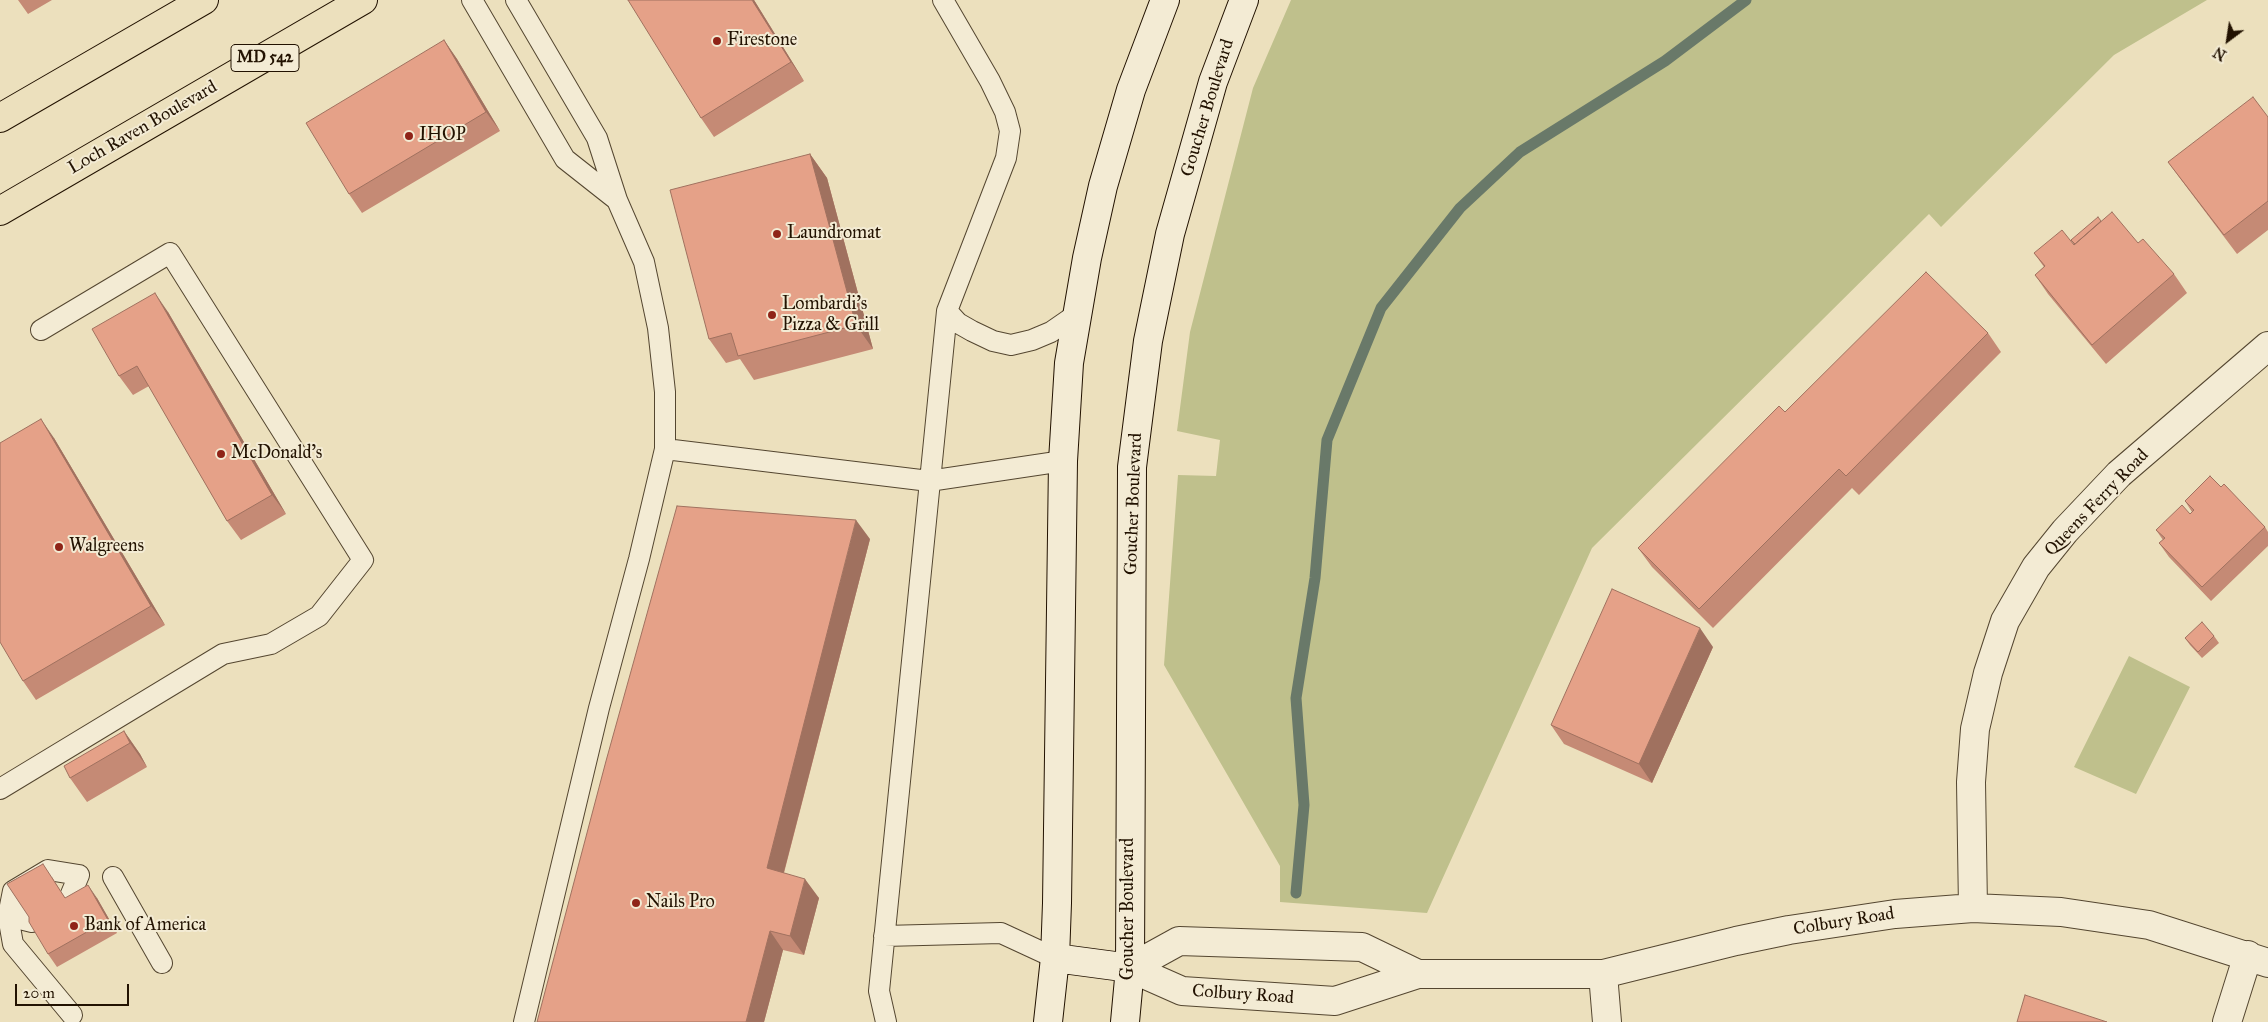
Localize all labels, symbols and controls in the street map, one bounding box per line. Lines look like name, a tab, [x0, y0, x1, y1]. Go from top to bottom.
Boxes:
north arrow	[2203, 15, 2253, 65]
place label: Firestone	[727, 30, 797, 52]
marker: Firestone	[711, 35, 723, 47]
street label: Goucher Boulevard	[1177, 37, 1239, 179]
text: N	[2211, 43, 2229, 64]
road number: MD 542	[231, 44, 299, 72]
street label: Loch Raven Boulevard	[65, 77, 221, 179]
place label: IHOP	[419, 125, 466, 147]
marker: IHOP	[403, 130, 415, 142]
place label: Laundromat	[787, 223, 881, 245]
marker: Laundromat	[771, 228, 783, 240]
place label: Lombardi’s Pizza & Grill	[782, 294, 879, 336]
marker: Lombardi’s Pizza & Grill	[766, 309, 778, 321]
street label: Goucher Boulevard	[1121, 432, 1147, 576]
place label: McDonald's	[231, 443, 322, 465]
street label: Queens Ferry Road	[2040, 445, 2154, 561]
marker: McDonald's	[215, 448, 227, 460]
place label: Walgreens	[69, 536, 144, 558]
marker: Walgreens	[53, 541, 65, 553]
street label: Goucher Boulevard	[1118, 838, 1140, 980]
place label: Nails Pro	[646, 892, 715, 914]
marker: Nails Pro	[630, 897, 642, 909]
street label: Colbury Road	[1792, 903, 1896, 941]
place label: Bank of America	[84, 915, 206, 937]
marker: Bank of America	[68, 920, 80, 932]
scale bar	[18, 974, 131, 1006]
street label: Colbury Road	[1191, 981, 1295, 1009]
text: 20 m	[23, 984, 55, 1002]

